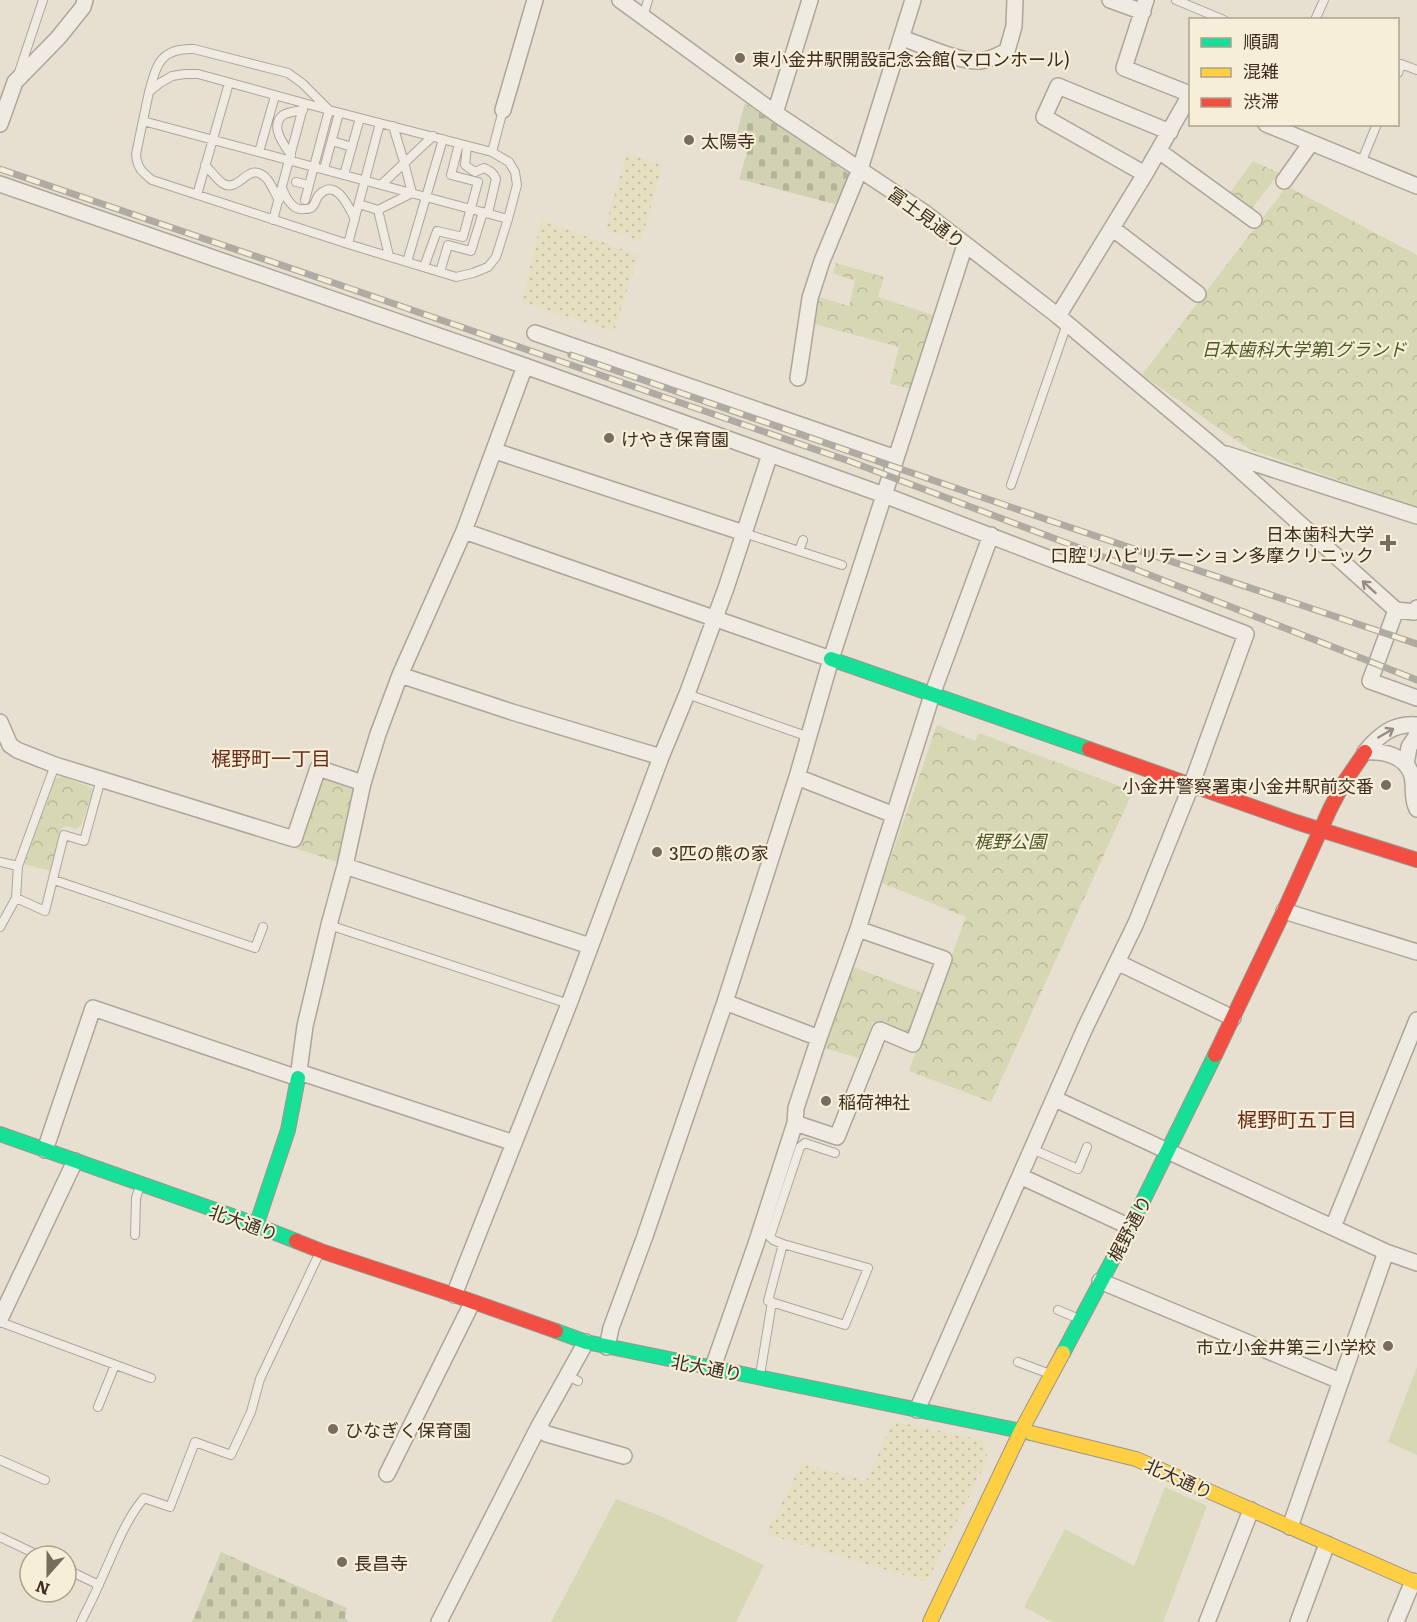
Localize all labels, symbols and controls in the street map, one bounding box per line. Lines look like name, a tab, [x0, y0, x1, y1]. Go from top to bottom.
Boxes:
legend	[1189, 18, 1399, 126]
text: 順調	[1243, 27, 1279, 54]
place label: 東小金井駅開設記念会館(マロンホール)	[752, 45, 1070, 72]
marker: 東小金井駅開設記念会館(マロンホール)	[733, 51, 747, 65]
text: 混雑	[1243, 57, 1279, 84]
text: 渋滞	[1243, 87, 1279, 114]
place label: 太陽寺	[701, 127, 755, 154]
marker: 太陽寺	[682, 133, 696, 147]
street label: 富士見通り	[883, 180, 971, 254]
park label: 日本歯科大学第1グランド	[1202, 335, 1407, 362]
place label: けやき保育園	[621, 425, 729, 452]
marker: けやき保育園	[602, 431, 616, 445]
place label: 日本歯科大学 口腔リハビリテーション多摩クリニック	[1050, 520, 1374, 568]
marker: 日本歯科大学 口腔リハビリテーション多摩クリニック	[1379, 534, 1397, 552]
one-way arrow	[1361, 580, 1376, 594]
one-way arrow	[1377, 726, 1394, 738]
district label: 梶野町一丁目	[211, 742, 331, 772]
place label: 小金井警察署東小金井駅前交番	[1122, 772, 1374, 799]
marker: 小金井警察署東小金井駅前交番	[1379, 778, 1393, 792]
park label: 梶野公園	[974, 827, 1049, 854]
place label: 3匹の熊の家	[669, 839, 769, 866]
marker: 3匹の熊の家	[650, 845, 664, 859]
place label: 稲荷神社	[838, 1088, 910, 1115]
marker: 稲荷神社	[819, 1094, 833, 1108]
district label: 梶野町五丁目	[1237, 1103, 1357, 1133]
street label: 梶野通り	[1100, 1190, 1158, 1266]
street label: 北大通り	[206, 1197, 282, 1247]
place label: 市立小金井第三小学校	[1196, 1333, 1376, 1360]
marker: 市立小金井第三小学校	[1381, 1339, 1395, 1353]
street label: 北大通り	[669, 1347, 745, 1387]
place label: ひなぎく保育園	[345, 1416, 471, 1443]
marker: ひなぎく保育園	[326, 1422, 340, 1436]
street label: 北大通り	[1141, 1451, 1217, 1505]
north arrow	[18, 1544, 78, 1604]
place label: 長昌寺	[354, 1549, 408, 1576]
marker: 長昌寺	[335, 1555, 349, 1569]
text: N	[32, 1575, 53, 1603]

